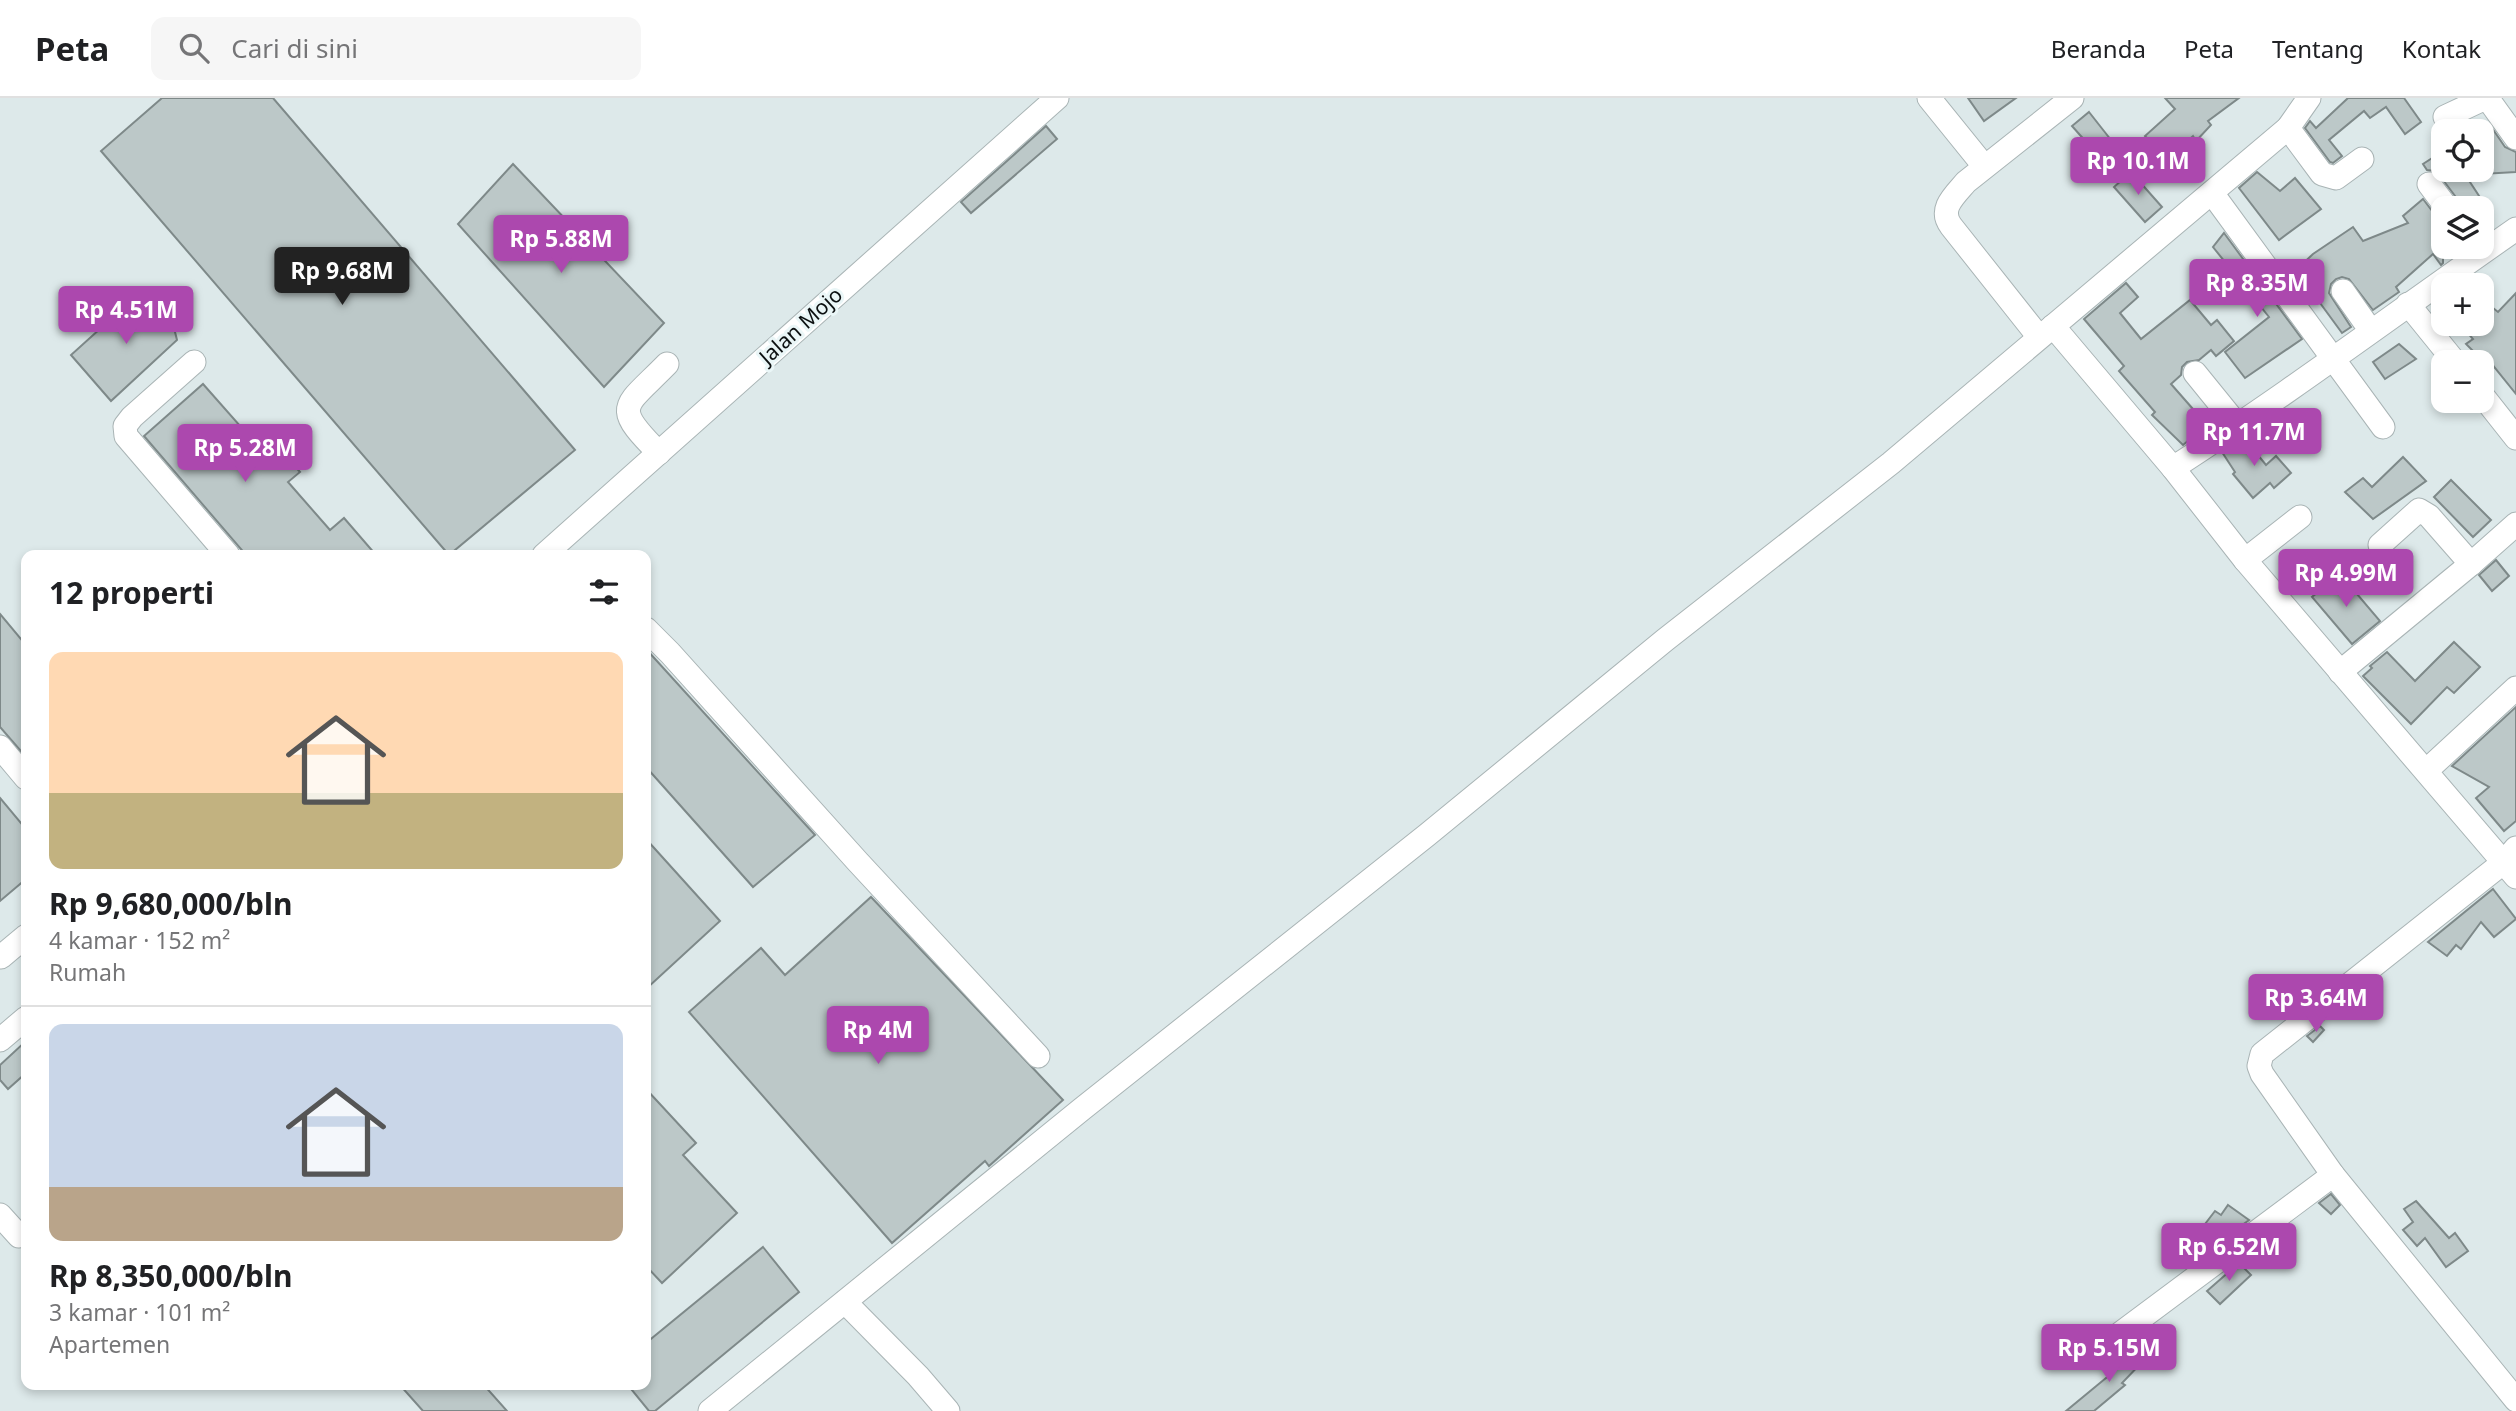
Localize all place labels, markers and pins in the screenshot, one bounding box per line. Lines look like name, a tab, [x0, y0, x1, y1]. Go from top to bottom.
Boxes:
pin: Rp 10.1M	[2066, 138, 2210, 197]
pin: Rp 5.88M	[489, 216, 633, 275]
pin: Rp 9.68M	[270, 248, 414, 307]
pin: Rp 8.35M	[2185, 260, 2329, 319]
pin: Rp 4.51M	[54, 286, 198, 346]
pin: Rp 11.7M	[2182, 408, 2326, 468]
pin: Rp 5.28M	[173, 424, 317, 484]
pin: Rp 4.99M	[2274, 550, 2418, 609]
pin: Rp 3.64M	[2244, 974, 2388, 1034]
pin: Rp 4M	[829, 1006, 927, 1066]
pin: Rp 6.52M	[2157, 1224, 2301, 1283]
pin: Rp 5.15M	[2037, 1324, 2181, 1384]

